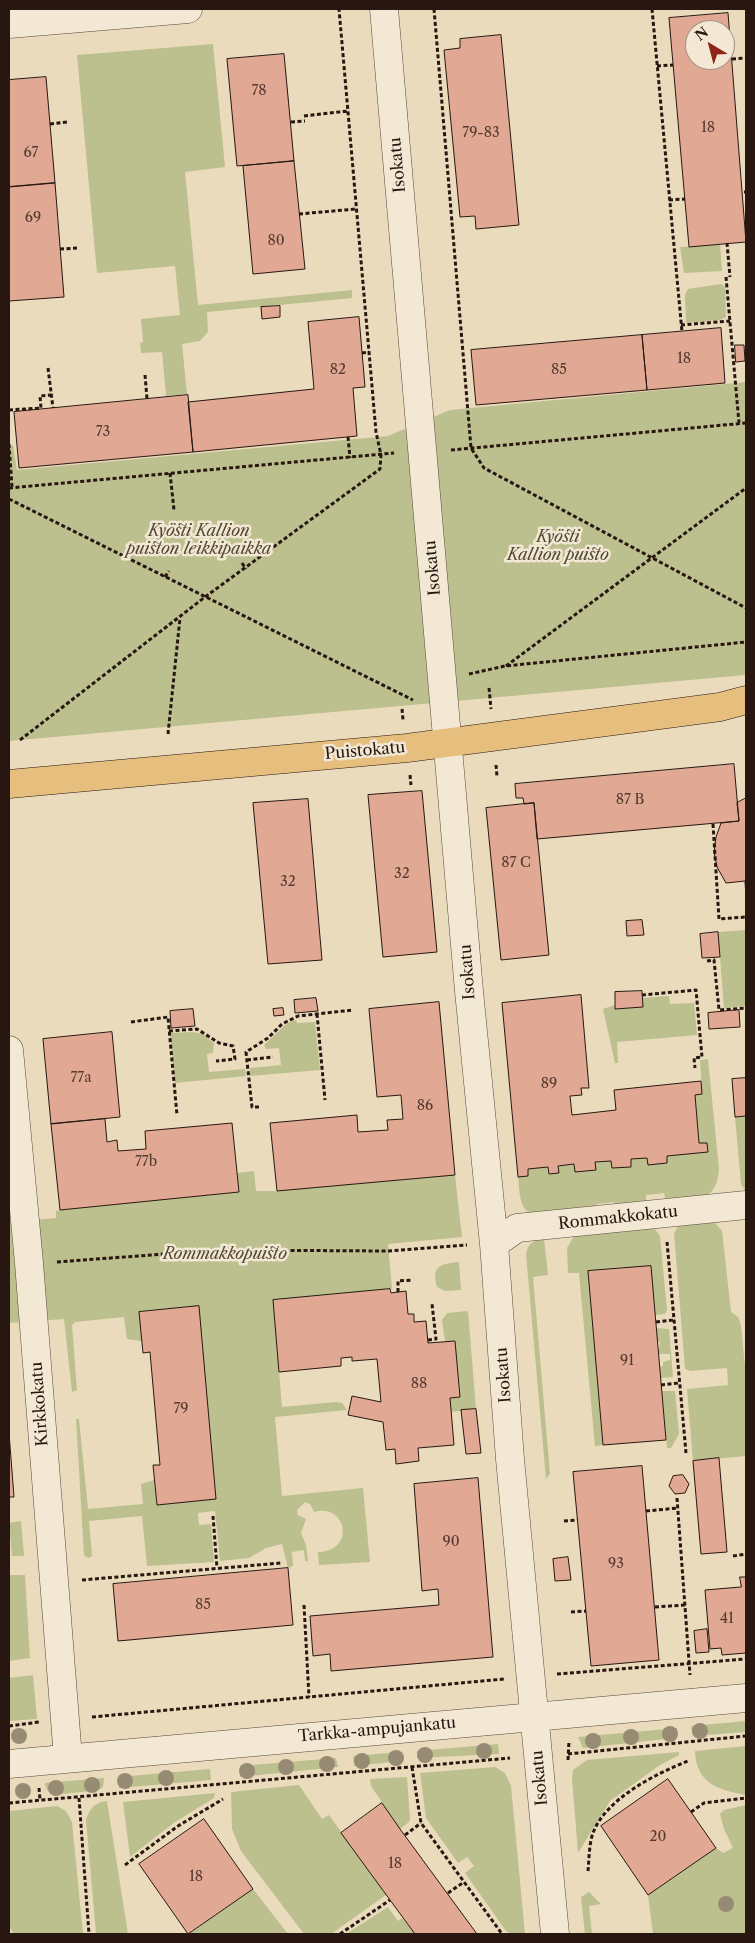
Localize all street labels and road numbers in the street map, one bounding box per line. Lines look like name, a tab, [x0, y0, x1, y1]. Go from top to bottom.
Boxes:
street label: Isokatu	[386, 136, 410, 194]
street label: Isokatu	[421, 539, 445, 597]
street label: Puistokatu	[324, 738, 406, 764]
street label: Isokatu	[456, 944, 480, 1000]
street label: Rommakkokatu	[557, 1202, 679, 1234]
street label: Isokatu	[492, 1347, 516, 1403]
street label: Kirkkokatu	[27, 1361, 53, 1447]
street label: Tarkka-ampujankatu	[297, 1714, 457, 1746]
street label: Isokatu	[528, 1749, 552, 1807]

